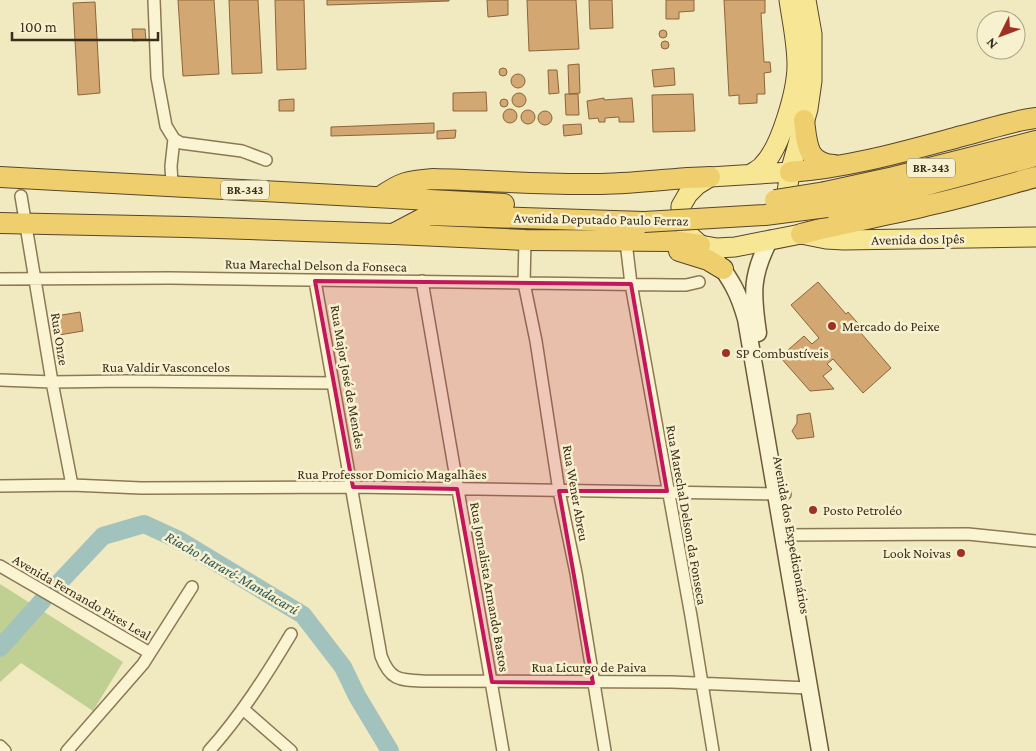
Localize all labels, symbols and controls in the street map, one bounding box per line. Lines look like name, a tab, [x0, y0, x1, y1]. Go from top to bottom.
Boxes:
scale bar	[12, 10, 159, 42]
north arrow	[976, 10, 1026, 60]
text: 100 m	[20, 19, 57, 35]
text: N	[982, 34, 1000, 53]
road number: BR-343	[907, 158, 955, 178]
road number: BR-343	[221, 180, 269, 200]
street label: Avenida Deputado Paulo Ferraz	[513, 209, 689, 229]
street label: Avenida dos Ipês	[871, 230, 965, 248]
street label: Rua Marechal Delson da Fonseca	[225, 255, 408, 275]
street label: Rua Major José de Mendes	[326, 304, 369, 450]
street label: Rua Onze	[48, 312, 72, 366]
place label: Mercado do Peixe	[842, 318, 940, 334]
marker: Mercado do Peixe	[826, 320, 838, 332]
place label: SP Combustíveis	[736, 345, 829, 361]
marker: SP Combustíveis	[720, 347, 732, 359]
street label: Rua Valdir Vasconcelos	[102, 359, 230, 375]
street label: Rua Marechal Delson da Fonseca	[663, 424, 711, 607]
street label: Rua Wener Abreu	[560, 444, 592, 543]
street label: Avenida dos Expedicionários	[770, 455, 814, 615]
street label: Rua Professor Domicio Magalhães	[297, 466, 487, 482]
street label: Rua Jornalista Armando Bastos	[467, 501, 513, 673]
place label: Posto Petroléo	[823, 502, 902, 518]
marker: Posto Petroléo	[807, 504, 819, 516]
water label: Riacho Itararé-Mandacarú	[162, 528, 302, 618]
place label: Look Noivas	[883, 545, 951, 561]
marker: Look Noivas	[955, 547, 967, 559]
street label: Avenida Fernando Pires Leal	[10, 551, 154, 643]
street label: Rua Licurgo de Paiva	[532, 659, 647, 675]

